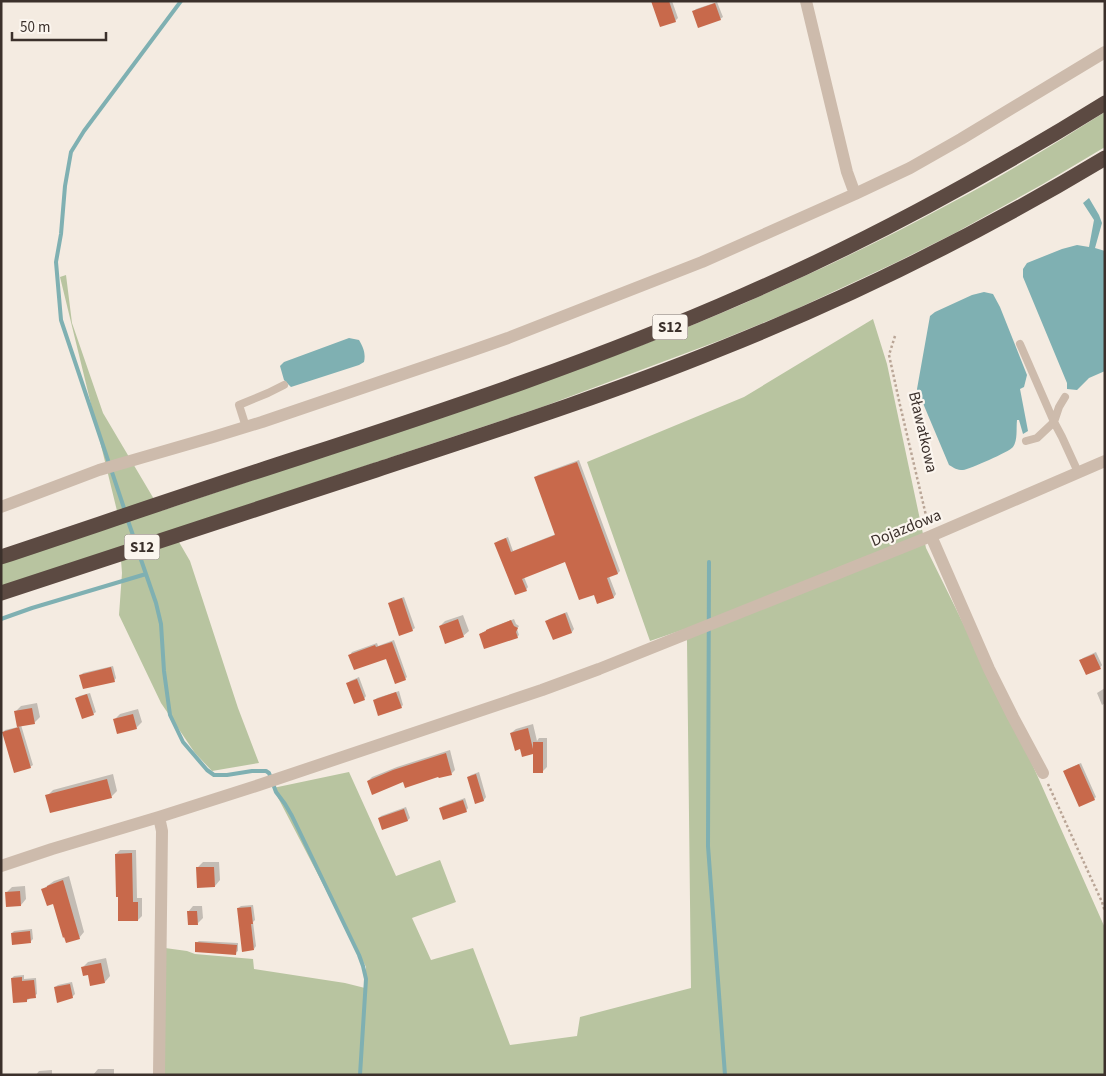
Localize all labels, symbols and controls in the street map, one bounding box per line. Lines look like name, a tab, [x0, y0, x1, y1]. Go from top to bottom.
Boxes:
scale bar	[12, 10, 106, 42]
text: 50 m	[20, 17, 50, 38]
road number: S12	[652, 314, 688, 340]
street label: Bławatkowa	[903, 389, 943, 475]
street label: Dojazdowa	[868, 504, 944, 552]
road number: S12	[124, 534, 160, 560]

